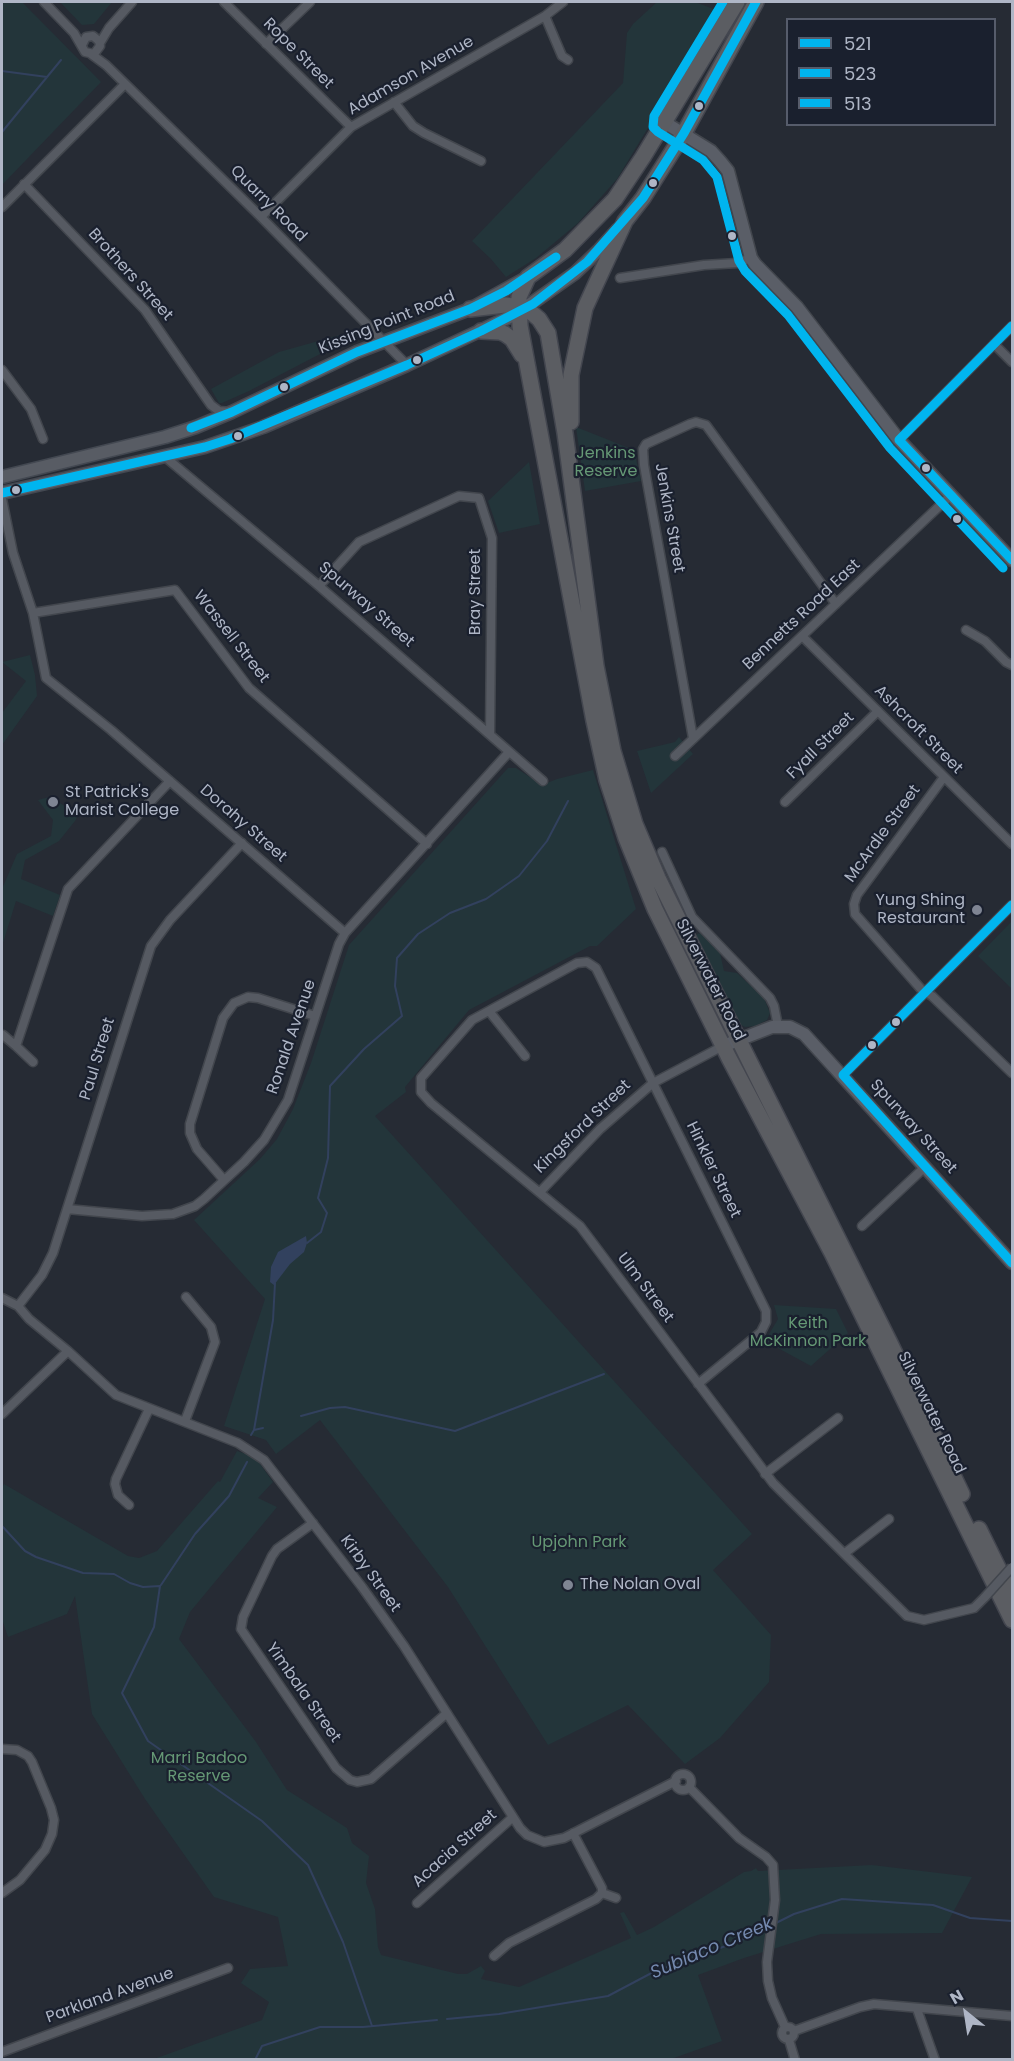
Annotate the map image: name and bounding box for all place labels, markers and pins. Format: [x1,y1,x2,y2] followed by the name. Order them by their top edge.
[693,100,705,112] unlabelled marker
[647,177,659,189] unlabelled marker
[726,230,738,242] unlabelled marker
[411,354,423,366] unlabelled marker
[278,381,290,393] unlabelled marker
[232,430,244,442] unlabelled marker
[920,462,932,474] unlabelled marker
[10,484,22,496] unlabelled marker
[951,513,963,525] unlabelled marker
[65,783,179,821] place label: St Patrick's Marist College
[46,795,60,809] marker: St Patrick's Marist College
[875,891,965,929] place label: Yung Shing Restaurant
[970,903,984,917] marker: Yung Shing Restaurant
[890,1016,902,1028] unlabelled marker
[866,1039,878,1051] unlabelled marker
[580,1575,700,1595] place label: The Nolan Oval
[561,1578,575,1592] marker: The Nolan Oval

